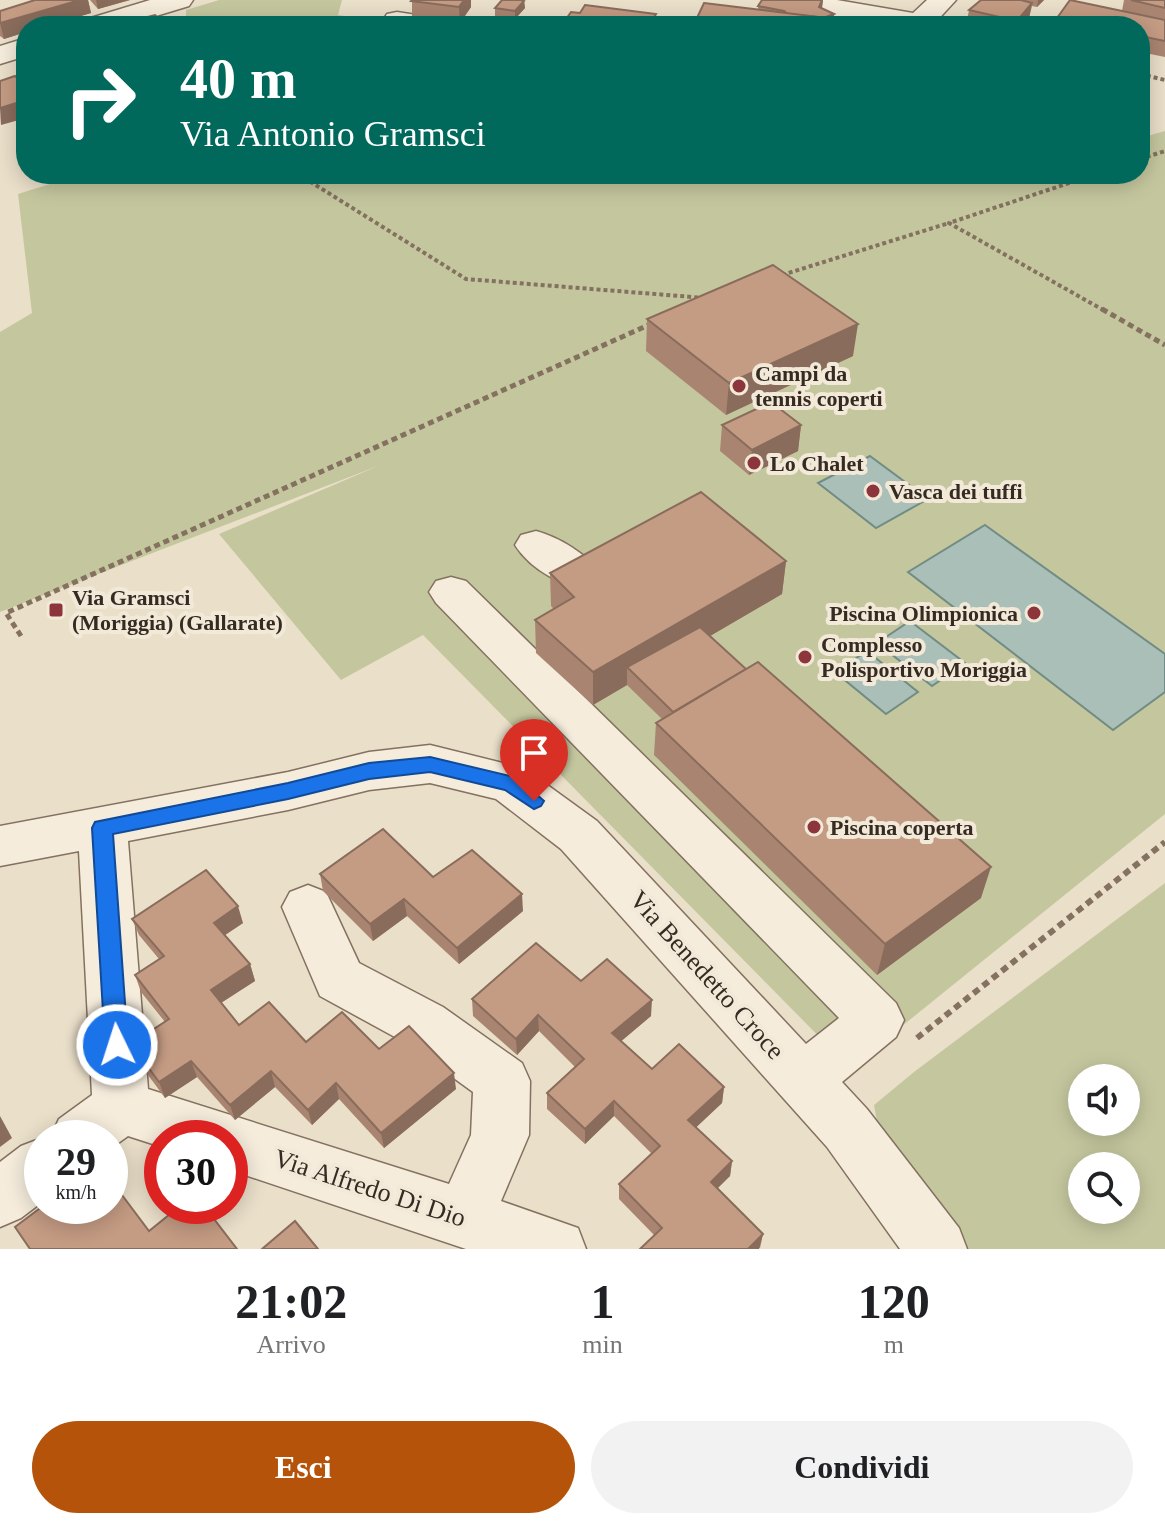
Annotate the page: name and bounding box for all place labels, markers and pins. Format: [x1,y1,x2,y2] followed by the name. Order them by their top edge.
[755,361,883,411] place label: Campi da tennis coperti
[730,377,748,395] marker: Campi da tennis coperti
[770,451,864,476] place label: Lo Chalet
[745,454,763,472] marker: Lo Chalet
[889,479,1023,504] place label: Vasca dei tuffi
[864,482,882,500] marker: Vasca dei tuffi
[72,585,283,635] place label: Via Gramsci (Moriggia) (Gallarate)
[47,601,65,619] marker: Via Gramsci (Moriggia) (Gallarate)
[829,601,1018,626] place label: Piscina Olimpionica
[1025,604,1043,622] marker: Piscina Olimpionica
[821,632,1027,682] place label: Complesso Polisportivo Moriggia
[796,648,814,666] marker: Complesso Polisportivo Moriggia
[500,719,568,801] pin
[830,815,974,840] place label: Piscina coperta
[805,818,823,836] marker: Piscina coperta

